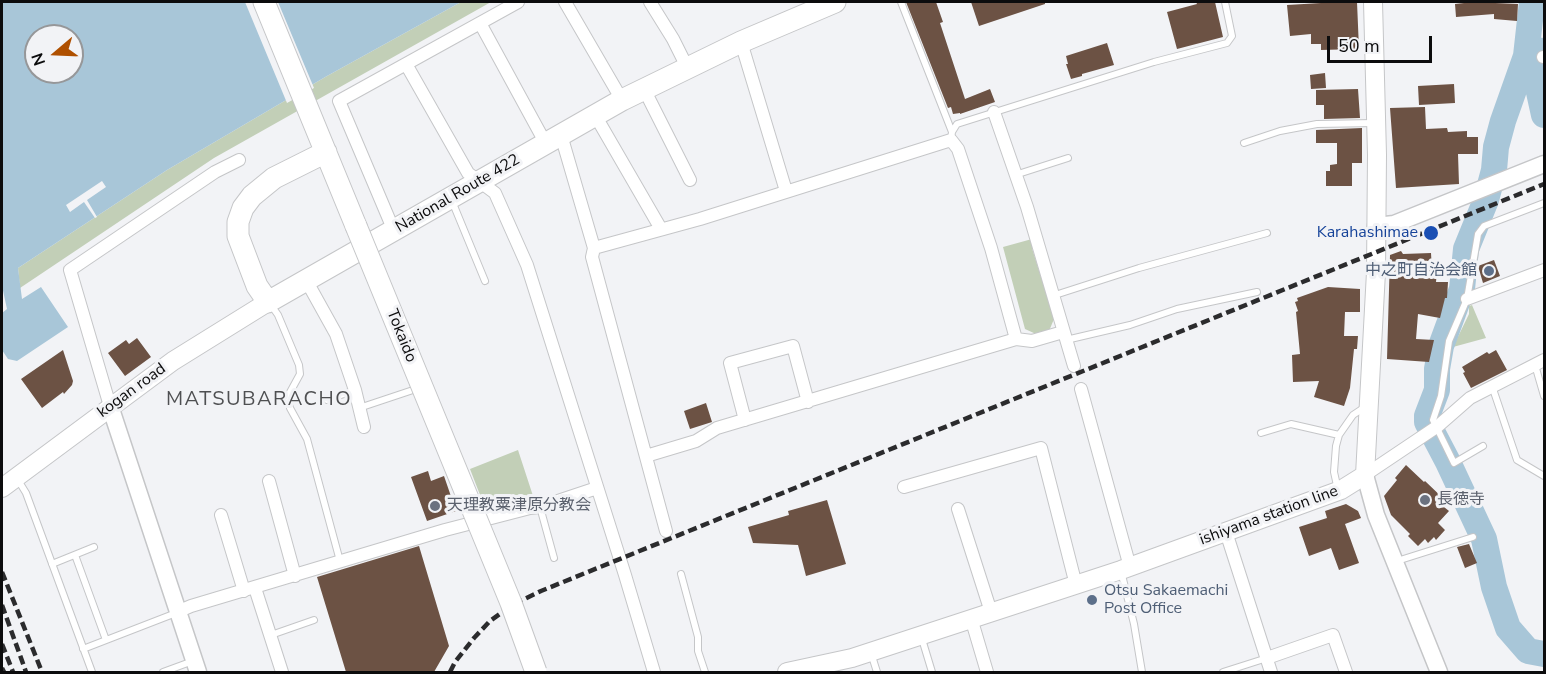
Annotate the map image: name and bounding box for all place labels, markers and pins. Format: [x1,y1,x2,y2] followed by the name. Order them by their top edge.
[1317,223,1418,243] place label: Karahashimae
[1422,224,1440,242] marker: Karahashimae
[1365,261,1477,281] place label: 中之町自治会館
[1482,264,1496,278] marker: 中之町自治会館
[1437,490,1485,510] place label: 長徳寺
[1418,493,1432,507] marker: 長徳寺
[447,496,591,516] place label: 天理教粟津原分教会
[428,499,442,513] marker: 天理教粟津原分教会
[1104,581,1228,619] place label: Otsu Sakaemachi Post Office
[1085,593,1099,607] marker: Otsu Sakaemachi Post Office

